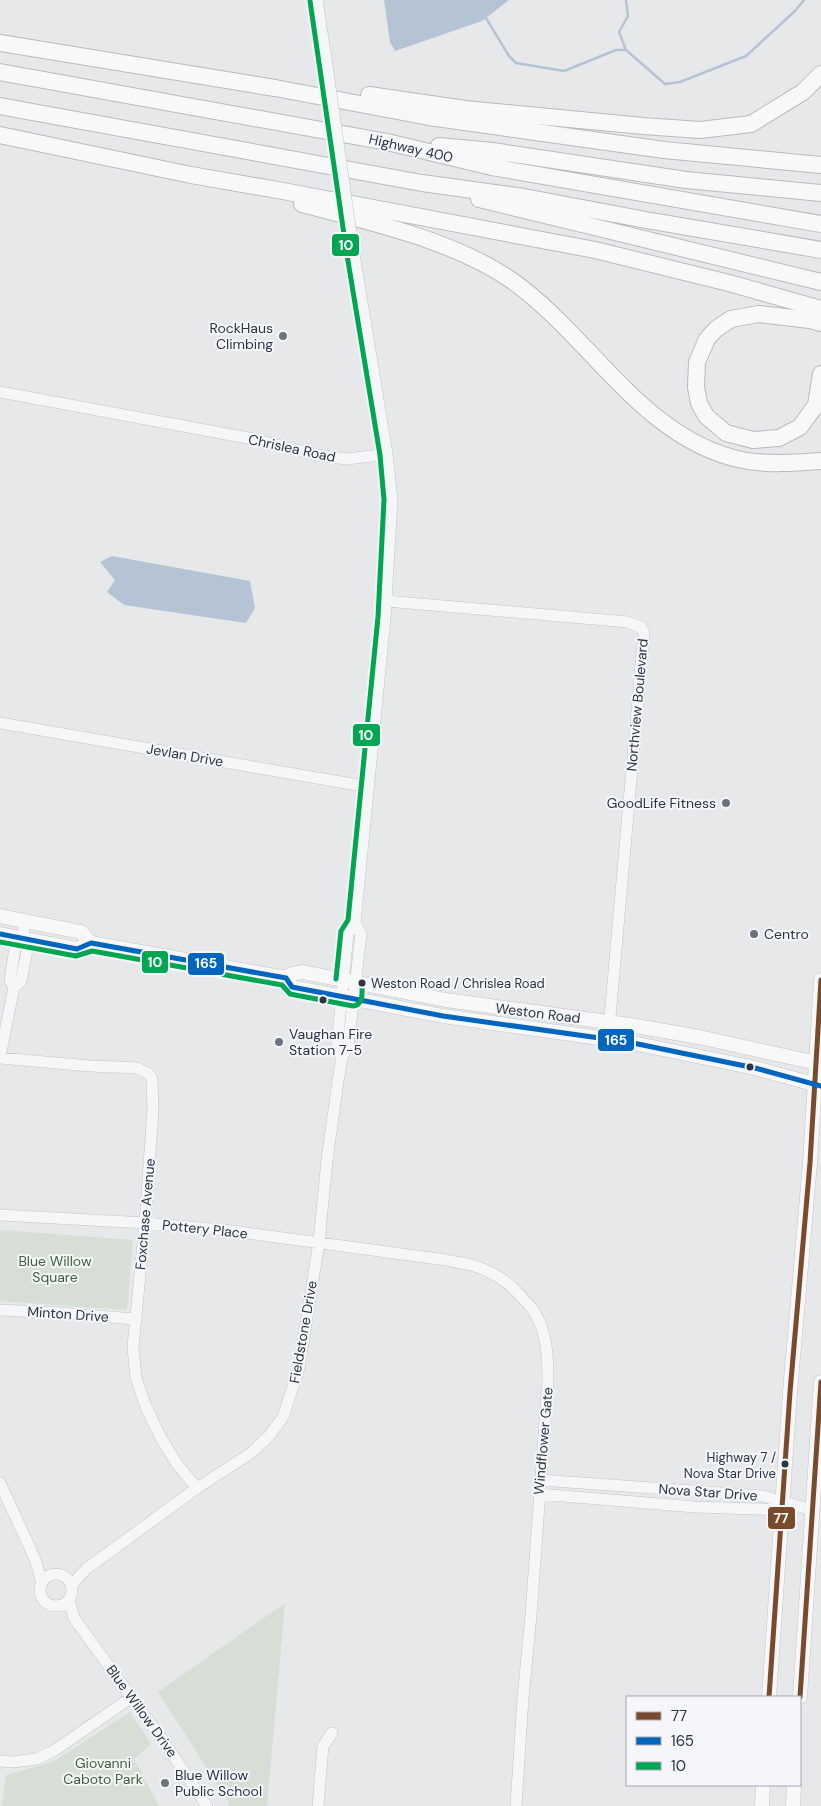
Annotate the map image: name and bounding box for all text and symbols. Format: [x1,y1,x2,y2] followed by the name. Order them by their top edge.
[367,130,455,166] street label: Highway 400
[331,233,360,257] line badge: 10
[339,236,354,254] text: 10
[210,319,273,353] place label: RockHaus Climbing
[277,330,289,342] marker: RockHaus Climbing
[247,430,337,466] street label: Chrislea Road
[622,638,652,772] street label: Northview Boulevard
[352,723,381,747] line badge: 10
[359,726,374,744] text: 10
[145,739,225,771] street label: Jevlan Drive
[607,794,716,812] place label: GoodLife Fitness
[720,797,732,809] marker: GoodLife Fitness
[764,925,809,943] place label: Centro
[748,928,760,940] marker: Centro
[141,950,169,974] line badge: 10
[187,952,225,976] line badge: 165
[148,953,163,971] text: 10
[195,954,217,972] text: 165
[371,975,545,992] place label: Weston Road / Chrislea Road
[357,978,367,988] marker: Weston Road / Chrislea Road
[318,995,328,1005] unlabelled marker
[494,999,582,1027] street label: Weston Road
[289,1025,372,1059] place label: Vaughan Fire Station 7-5
[597,1028,635,1052] line badge: 165
[605,1031,627,1049] text: 165
[273,1036,285,1048] marker: Vaughan Fire Station 7-5
[745,1062,755,1072] unlabelled marker
[131,1157,159,1270] street label: Foxchase Avenue
[161,1216,249,1242] street label: Pottery Place
[18,1252,92,1286] park label: Blue Willow Square
[285,1279,321,1385] street label: Fieldstone Drive
[27,1302,109,1326] street label: Minton Drive
[529,1386,557,1496] street label: Windflower Gate
[684,1449,776,1482] place label: Highway 7 / Nova Star Drive
[780,1459,790,1469] marker: Highway 7 / Nova Star Drive
[658,1480,758,1504] street label: Nova Star Drive
[767,1506,796,1530] line badge: 77
[773,1509,789,1527] text: 77
[102,1661,182,1761] street label: Blue Willow Drive
[626,1696,801,1786] legend
[671,1706,687,1726] text: 77
[671,1731,694,1751] text: 165
[63,1754,143,1788] park label: Giovanni Caboto Park
[671,1756,686,1776] text: 10
[175,1766,262,1800] place label: Blue Willow Public School
[159,1777,171,1789] marker: Blue Willow Public School

